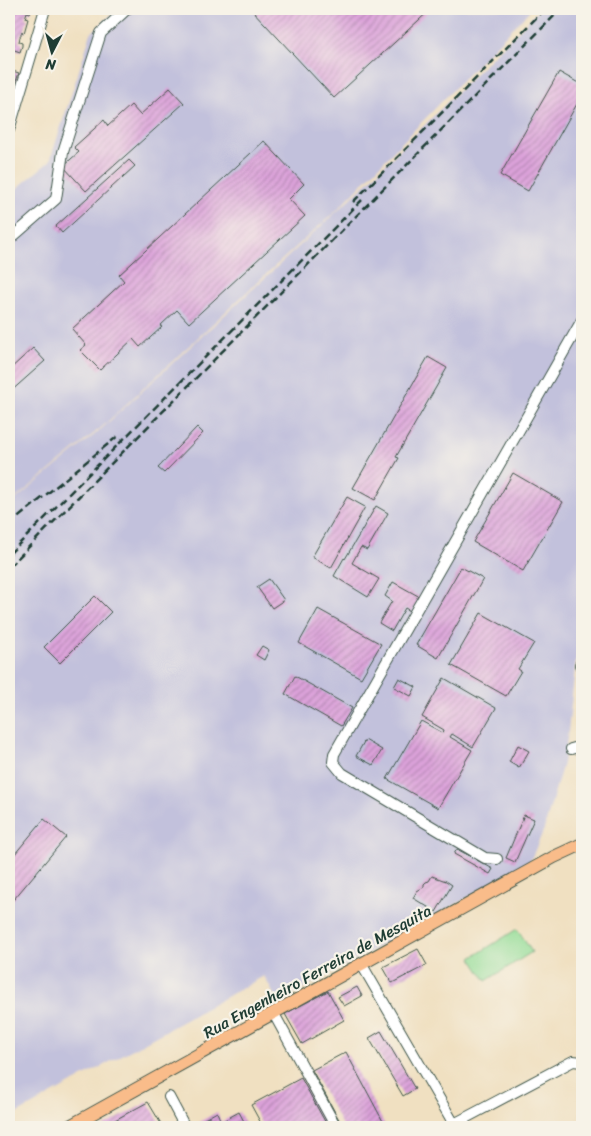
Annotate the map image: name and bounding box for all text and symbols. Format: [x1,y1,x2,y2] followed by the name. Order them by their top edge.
[28,28,78,78] north arrow
[44,51,58,77] text: N
[197,896,437,1047] street label: Rua Engenheiro Ferreira de Mesquita

